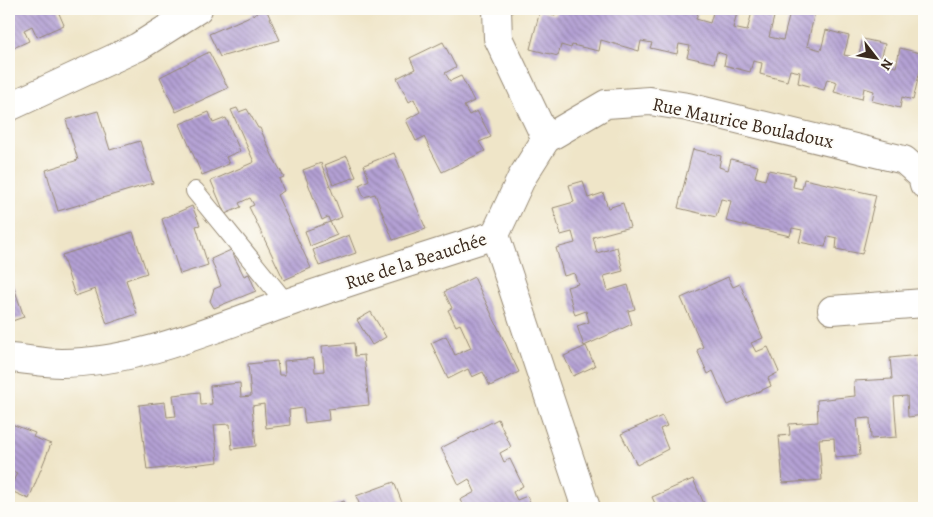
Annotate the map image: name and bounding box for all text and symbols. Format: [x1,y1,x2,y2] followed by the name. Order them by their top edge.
[850,32,900,82] north arrow
[876,55,897,74] text: N
[650,91,836,155] street label: Rue Maurice Bouladoux
[342,226,490,296] street label: Rue de la Beauchée

